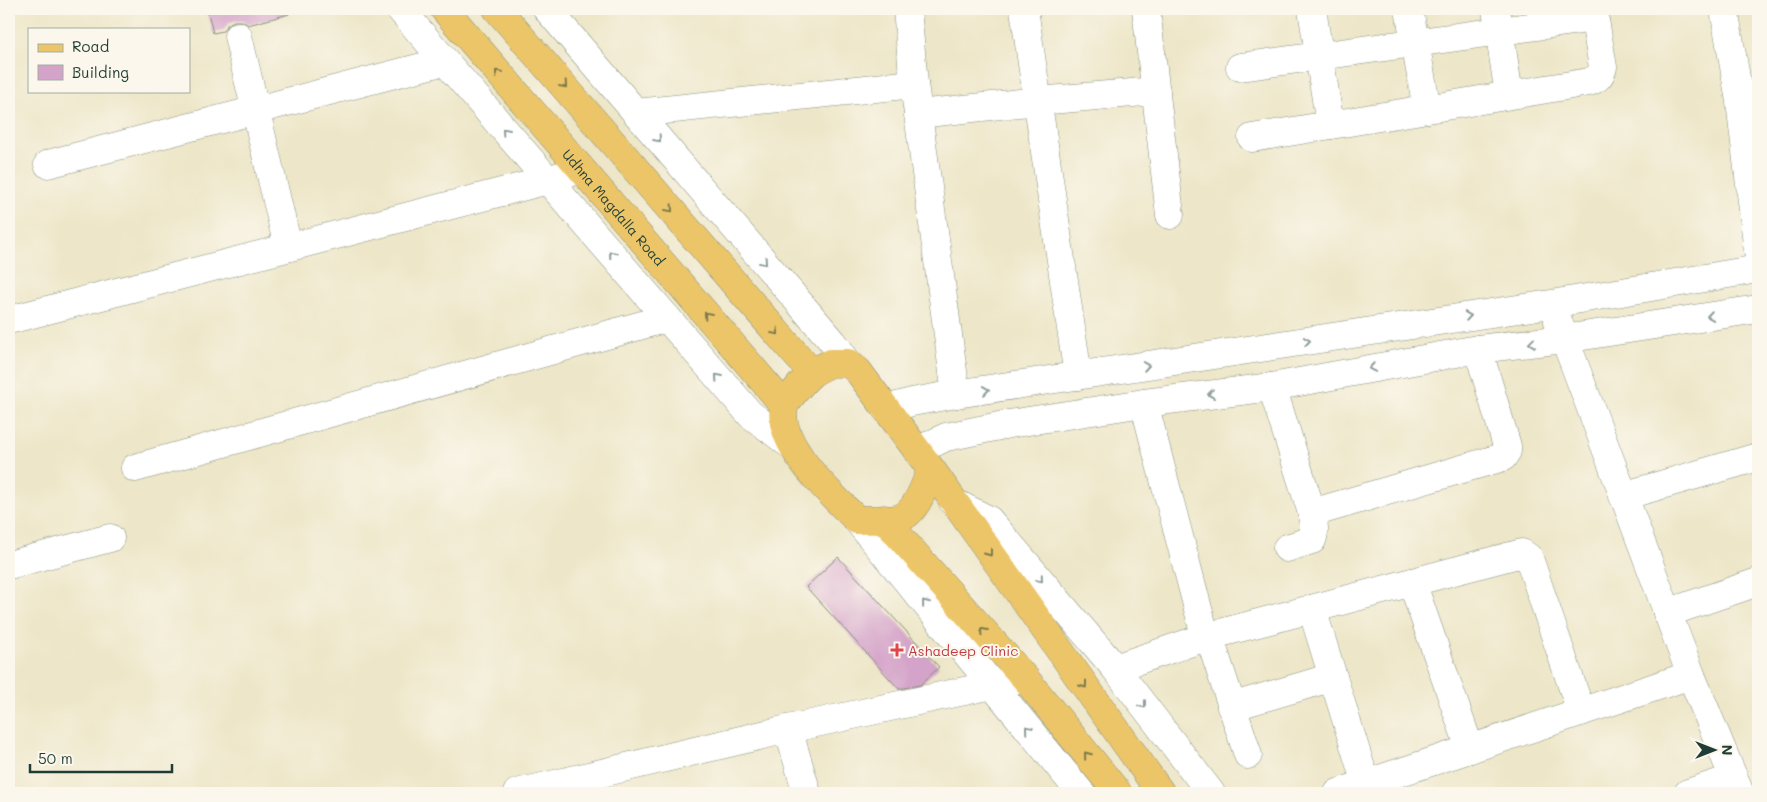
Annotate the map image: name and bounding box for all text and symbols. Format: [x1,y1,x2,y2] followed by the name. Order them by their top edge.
[28,28,190,92] legend
[72,36,109,56] text: Road
[72,62,129,82] text: Building
[495,69,504,78] one-way arrow
[558,80,567,89] one-way arrow
[502,127,511,136] one-way arrow
[653,133,662,142] one-way arrow
[559,145,669,269] street label: Udhna Magdalla Road
[664,203,673,212] one-way arrow
[608,250,617,259] one-way arrow
[759,256,768,265] one-way arrow
[1706,311,1714,321] one-way arrow
[704,312,713,321] one-way arrow
[1463,312,1472,322] one-way arrow
[770,326,779,335] one-way arrow
[1303,336,1311,347] one-way arrow
[1528,337,1536,348] one-way arrow
[1142,361,1151,371] one-way arrow
[1367,363,1376,373] one-way arrow
[714,373,723,382] one-way arrow
[981,386,990,396] one-way arrow
[1207,389,1216,399] one-way arrow
[983,547,992,556] one-way arrow
[1034,574,1043,583] one-way arrow
[922,600,930,609] one-way arrow
[980,628,989,637] one-way arrow
[908,641,1019,660] place label: Ashadeep Clinic
[890,643,904,657] marker: Ashadeep Clinic
[1078,679,1086,688] one-way arrow
[1137,699,1146,709] one-way arrow
[1690,724,1740,774] north arrow
[1025,726,1033,735] one-way arrow
[30,742,172,774] scale bar
[1718,745,1737,755] text: N
[38,748,73,768] text: 50 m
[1084,752,1093,761] one-way arrow

